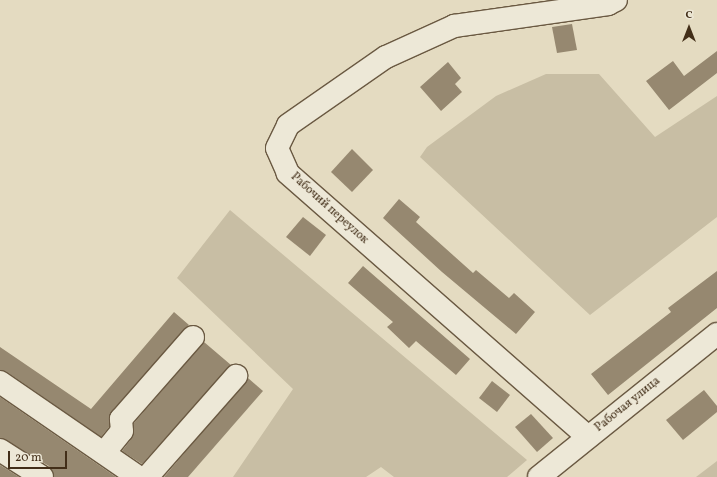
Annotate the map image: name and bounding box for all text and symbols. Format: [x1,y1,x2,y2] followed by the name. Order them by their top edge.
[669,8,709,48] north arrow
[685,8,693,23] text: С
[287,170,371,248] street label: Рабочий переулок
[592,374,664,436] street label: Рабочая улица
[10,443,69,469] scale bar
[15,450,42,466] text: 20 m

